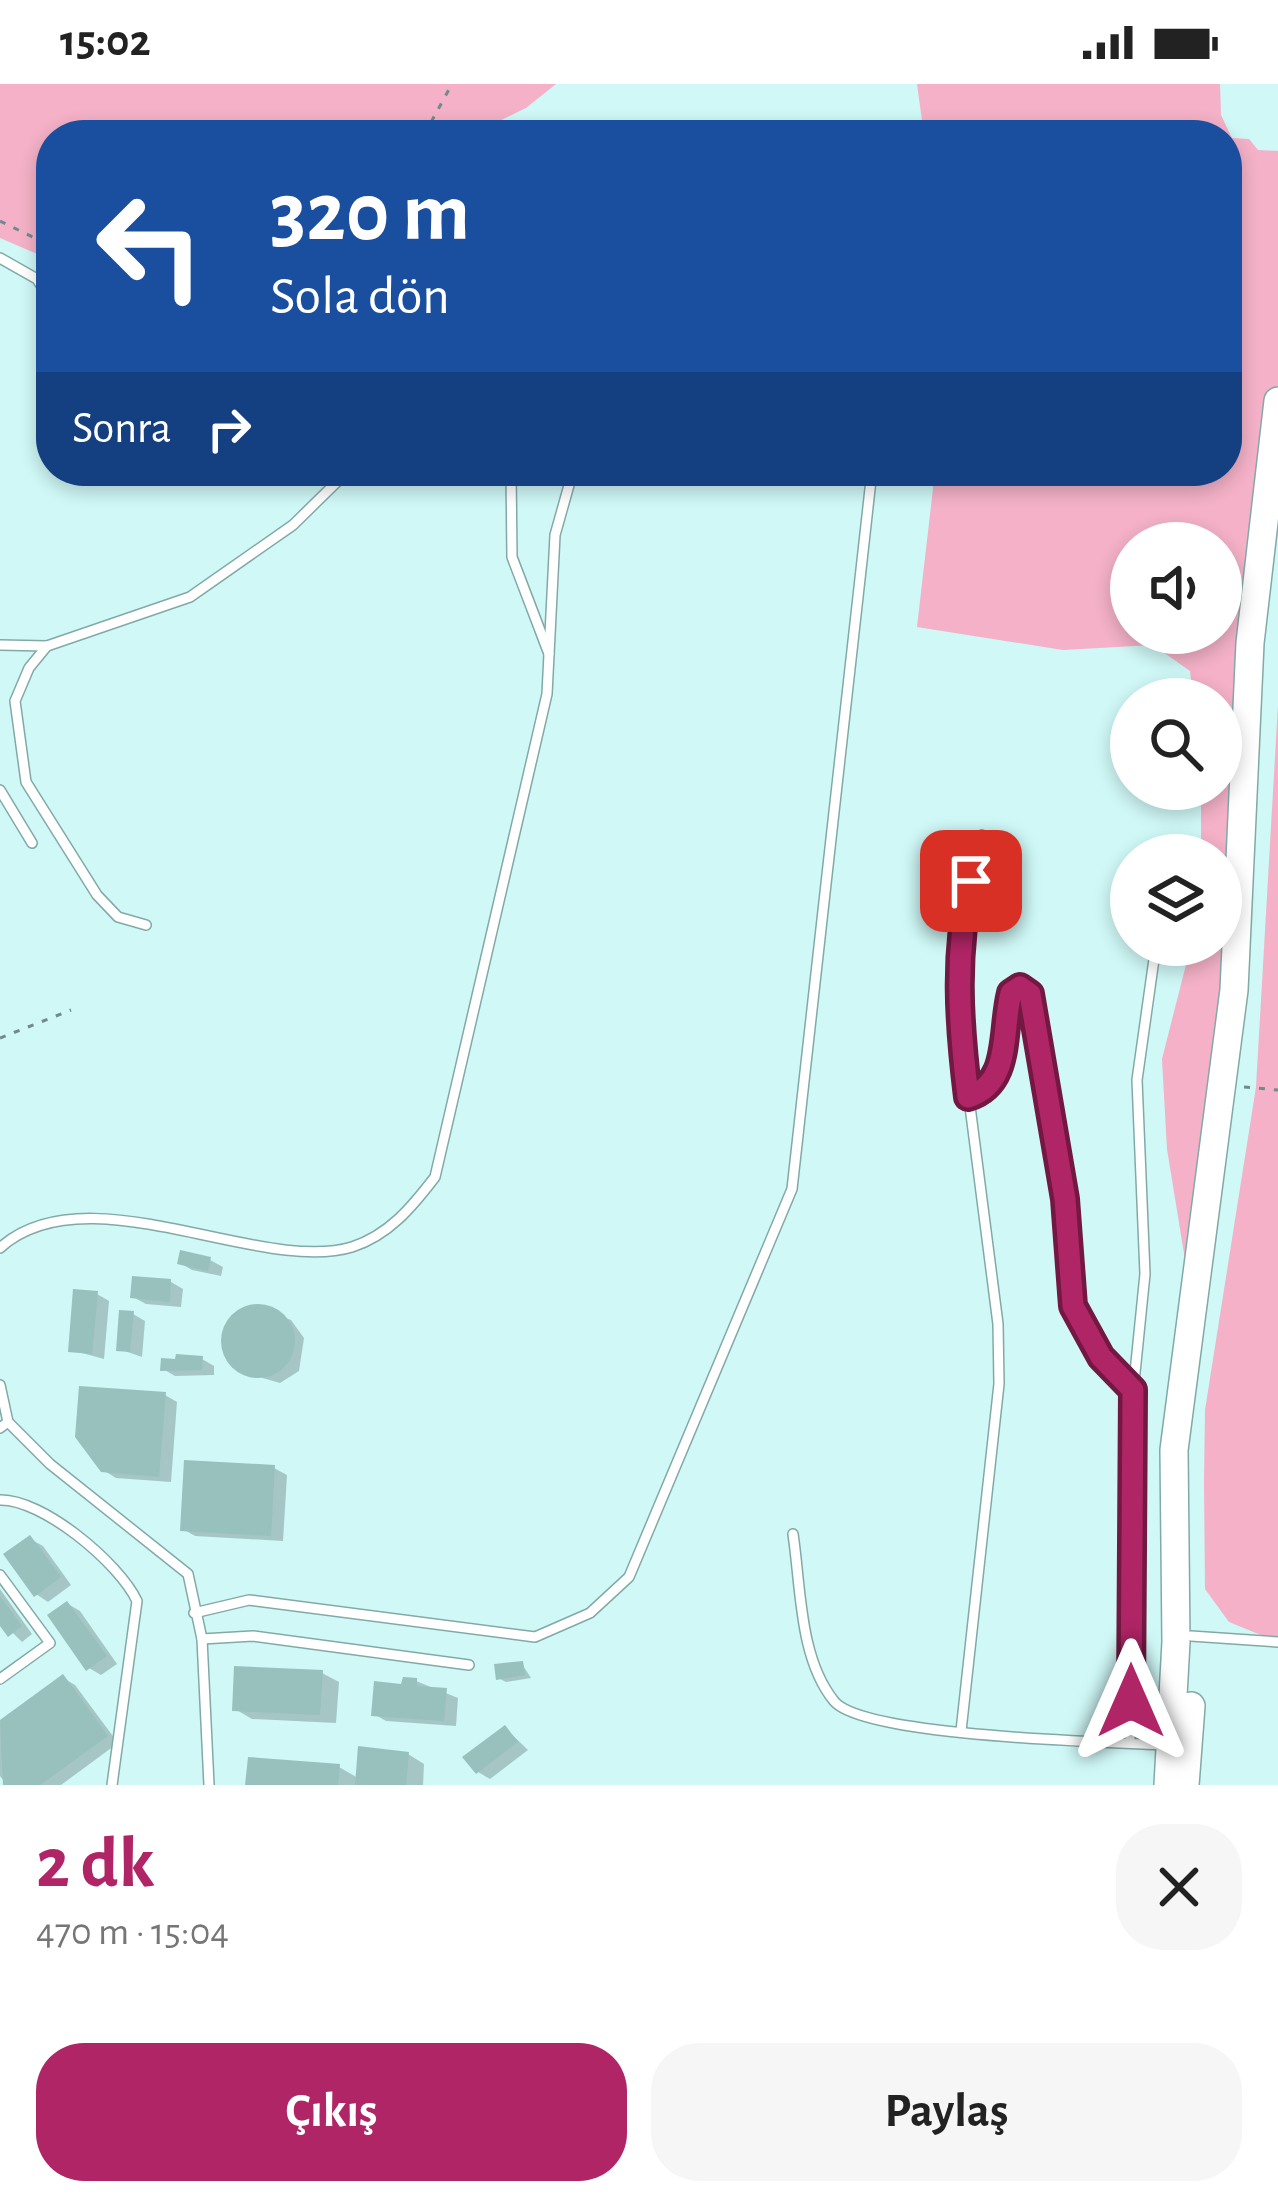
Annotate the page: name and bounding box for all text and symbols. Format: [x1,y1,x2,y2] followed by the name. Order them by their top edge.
[60,19,151,64] text: 15:02
[72,168,228,324] icon: left
[270,172,470,256] text: 320 m
[270,270,450,324] text: Sola dön
[196,396,262,462] icon: right
[72,406,172,451] text: Sonra
[1110,522,1242,966] map controls
[1110,522,1242,654] button: sound
[1110,678,1242,810] button: search
[920,830,1022,932] pin
[1110,834,1242,966] button: layers
[938,848,1004,914] icon: arrive
[1068,1638,1194,1764] position arrow
[1116,1824,1242,1950] button: close
[36,1828,154,1900] text: 2 dk
[36,1913,229,1952] text: 470 m · 15:04
[36,2043,627,2181] button: Çıkış
[651,2043,1242,2181] button: Paylaş

